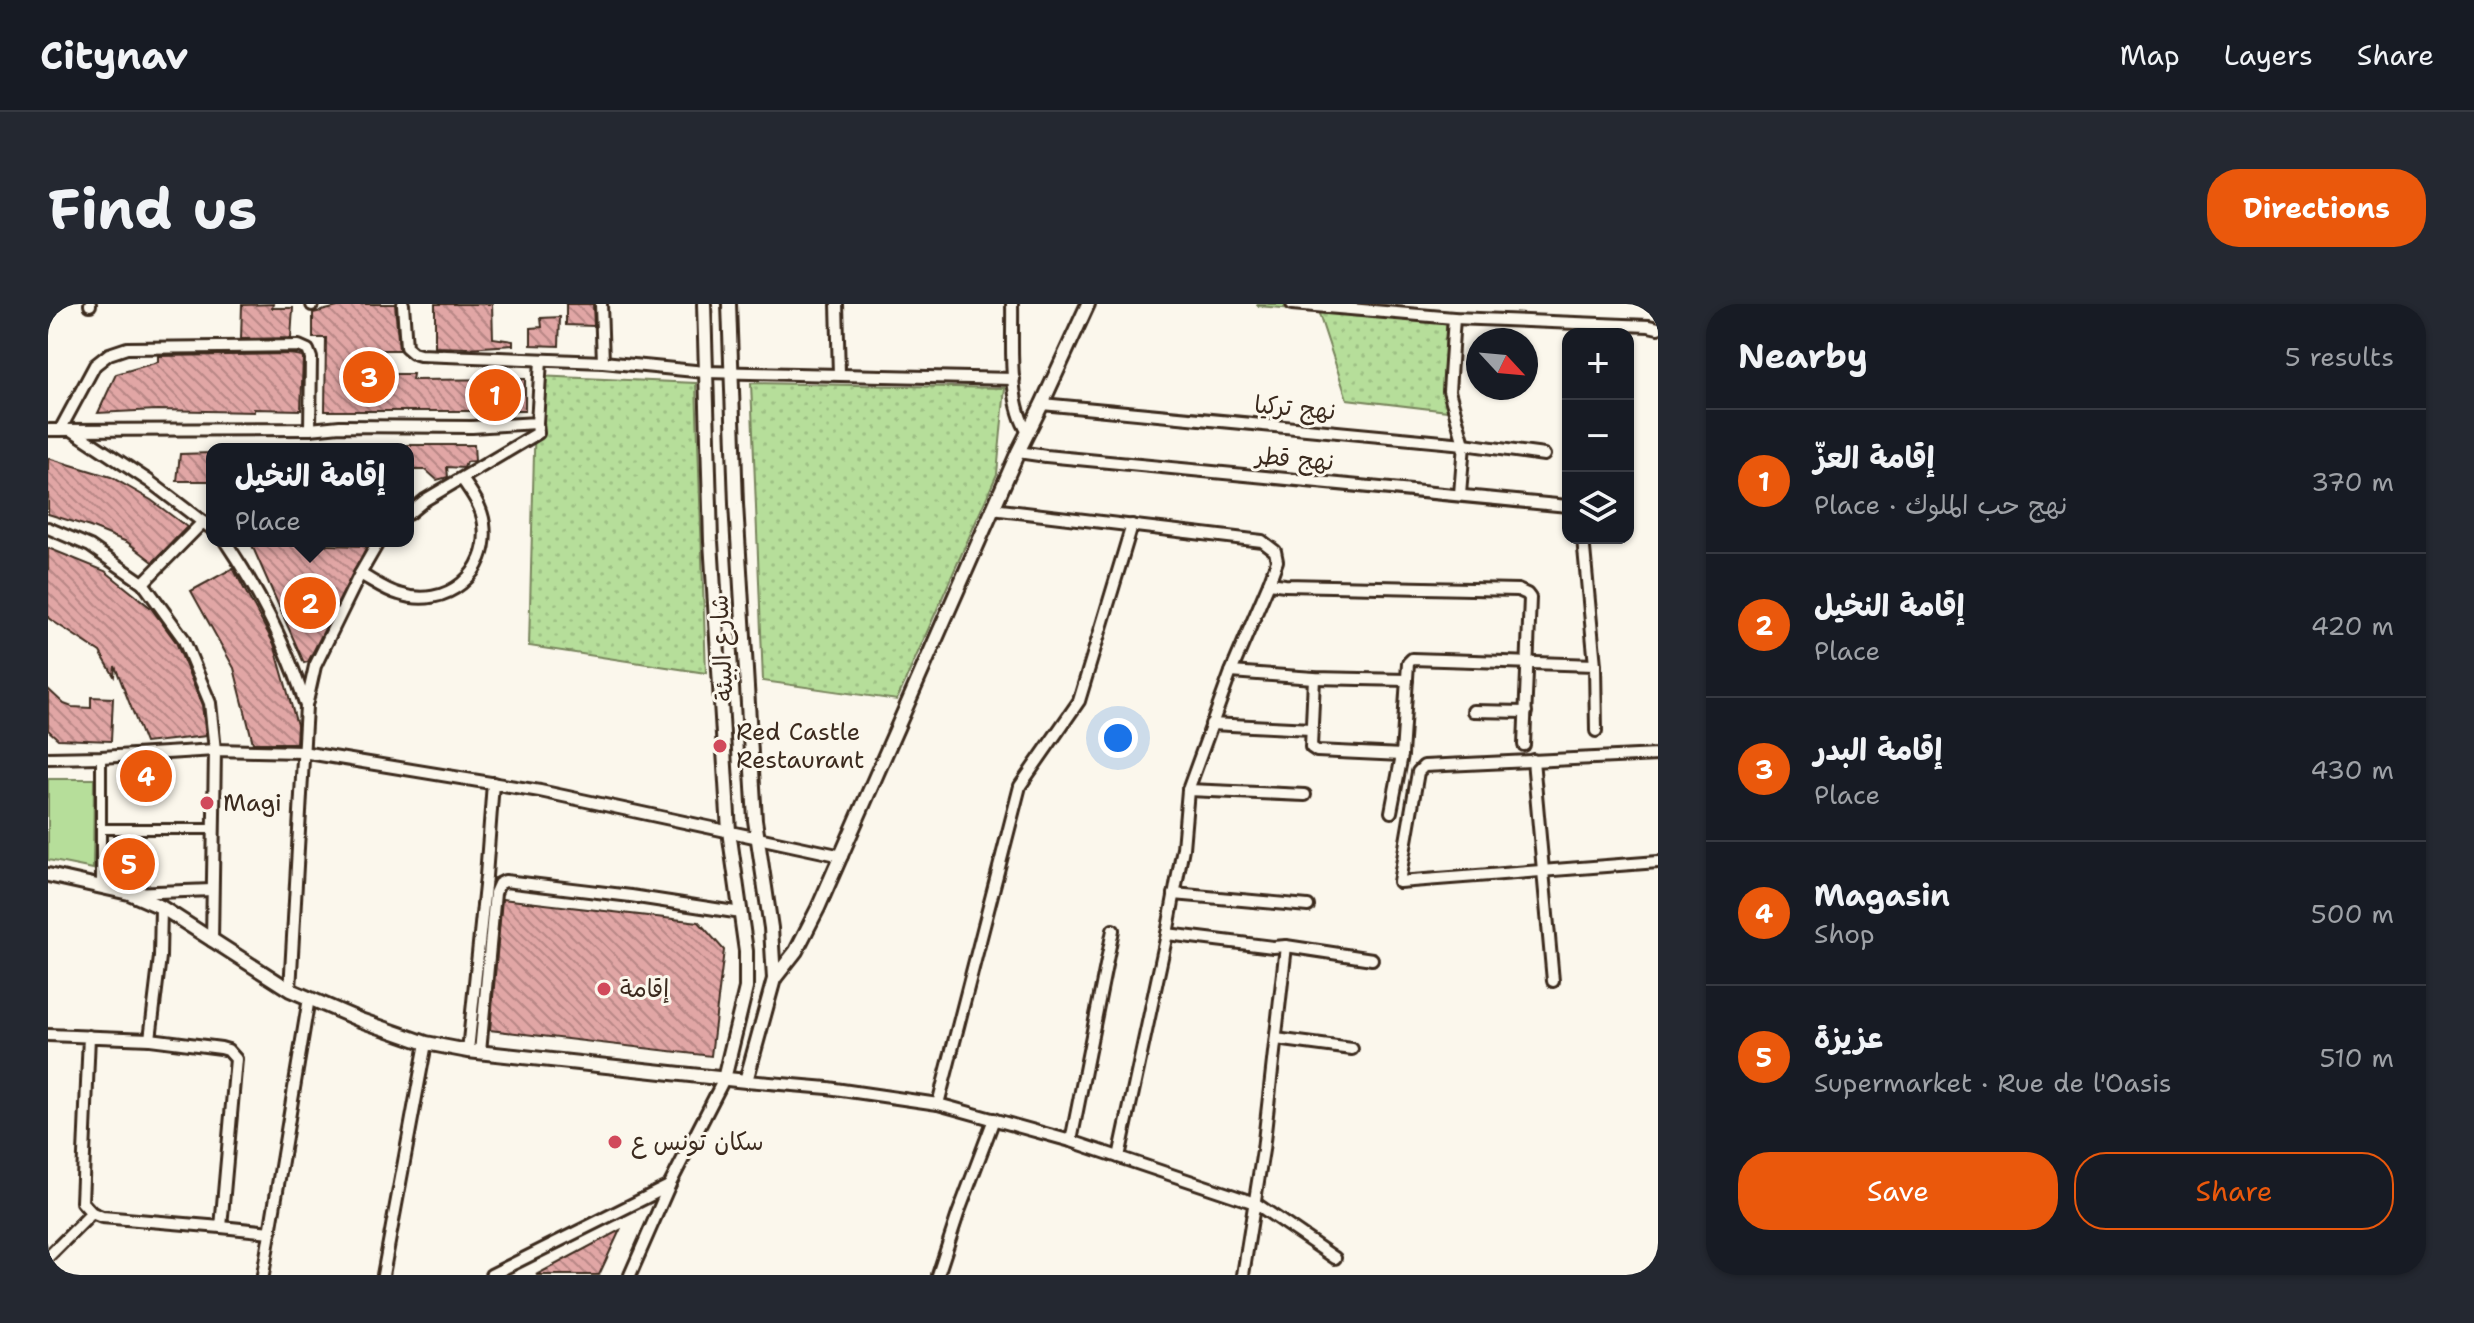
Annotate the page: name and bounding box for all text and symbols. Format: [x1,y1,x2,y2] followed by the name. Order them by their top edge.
[40,30,188,81] text: Citynav
[2120,36,2180,74] text: Map
[2224,36,2313,74] text: Layers
[2357,36,2434,74] text: Share
[2207,169,2426,247] button: Directions
[48,171,257,246] text: Find us
[1466,328,1538,400] north arrow
[1562,328,1634,544] map controls
[1562,328,1634,400] button: +
[1738,333,1868,379] text: Nearby
[2285,339,2394,374] text: 5 results
[343,347,395,407] pin: 3
[469,365,521,425] pin: 1
[1253,389,1337,427] street label: نهج تركيا
[1562,400,1634,472] button: −
[1814,437,1934,478] text: إقامة العزّ
[1253,439,1335,478] street label: نهج قطر
[206,443,414,547] popup
[235,455,385,496] text: إقامة النخيل
[1758,464,1770,499] text: 1
[2311,464,2394,499] text: 370 m
[1562,472,1634,544] button: layers
[1814,487,2067,522] text: Place · نهج حب الملوك
[235,503,301,538] text: Place
[284,573,336,633] pin: 2
[1814,585,1964,626] text: إقامة النخيل
[703,594,742,702] street label: شارع البيئة
[1755,608,1773,643] text: 2
[2311,608,2394,643] text: 420 m
[1814,633,1880,668] text: Place
[736,716,864,776] place label: Red Castle Restaurant
[1098,718,1138,758] your location
[1814,729,1942,770] text: إقامة البدر
[711,737,729,755] marker: Red Castle Restaurant
[120,746,172,806] pin: 4
[1755,752,1773,787] text: 3
[2310,752,2394,787] text: 430 m
[1814,777,1880,812] text: Place
[223,787,282,819] place label: Magi
[198,794,216,812] marker: Magi
[103,834,155,894] pin: 5
[1814,875,1950,916] text: Magasin
[1755,896,1773,931] text: 4
[2311,896,2394,931] text: 500 m
[1814,916,1875,951] text: Shop
[620,973,669,1005] place label: إقامة
[595,980,613,998] marker: إقامة
[1814,1017,1883,1058] text: عزيزة
[1756,1040,1772,1075] text: 5
[2320,1040,2394,1075] text: 510 m
[1814,1065,2172,1100] text: Supermarket · Rue de l'Oasis
[631,1126,764,1159] place label: سكان تونس ع
[606,1133,624,1151] marker: سكان تونس ع
[1738,1152,2058,1230] button: Save
[2074,1152,2394,1230] button: Share

